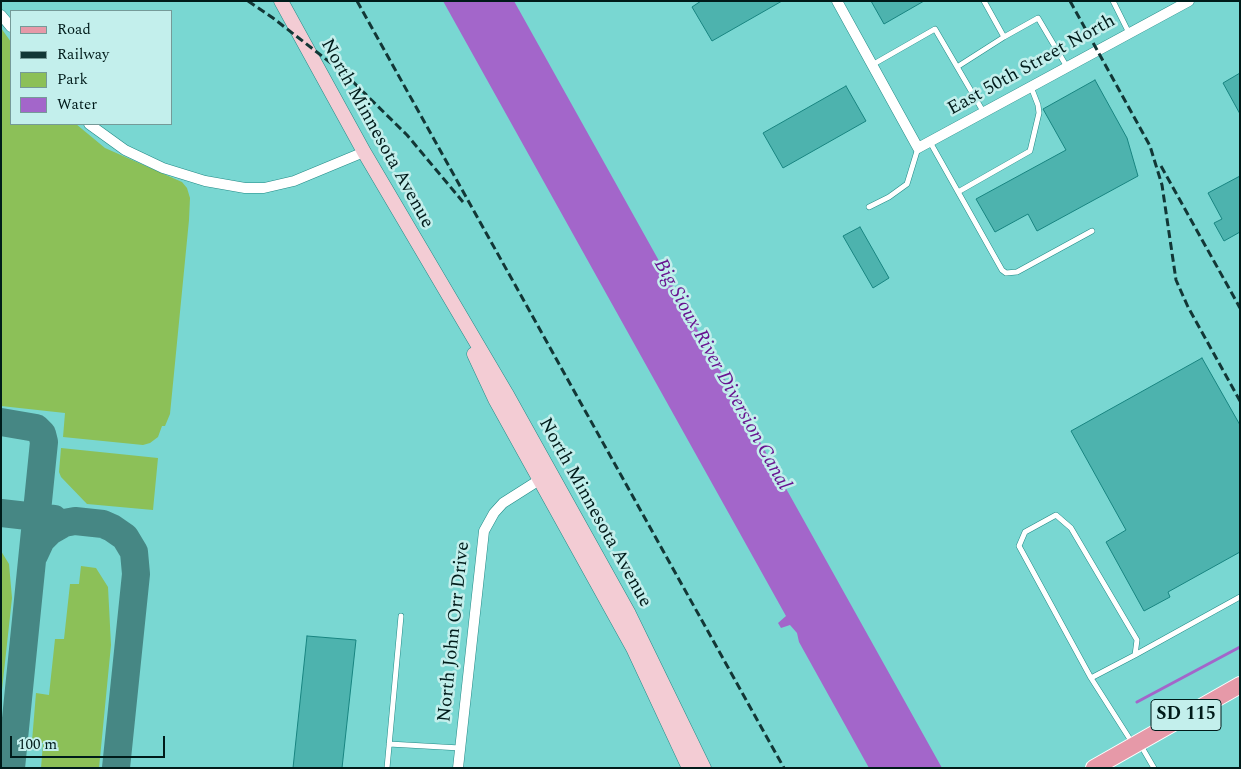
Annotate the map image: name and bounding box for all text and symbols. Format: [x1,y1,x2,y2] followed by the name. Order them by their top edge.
[10,10,172,125] legend
[944,10,1120,122] street label: East 50th Street North
[57,18,91,41] text: Road
[314,35,438,233] street label: North Minnesota Avenue
[57,43,109,66] text: Railway
[57,68,88,91] text: Park
[57,93,97,116] text: Water
[647,255,795,495] water label: Big Sioux River Diversion Canal
[532,414,656,612] street label: North Minnesota Avenue
[434,541,476,723] street label: North John Orr Drive
[1151,700,1221,730] road number: SD 115
[12,726,168,758] scale bar
[18,733,57,756] text: 100 m

